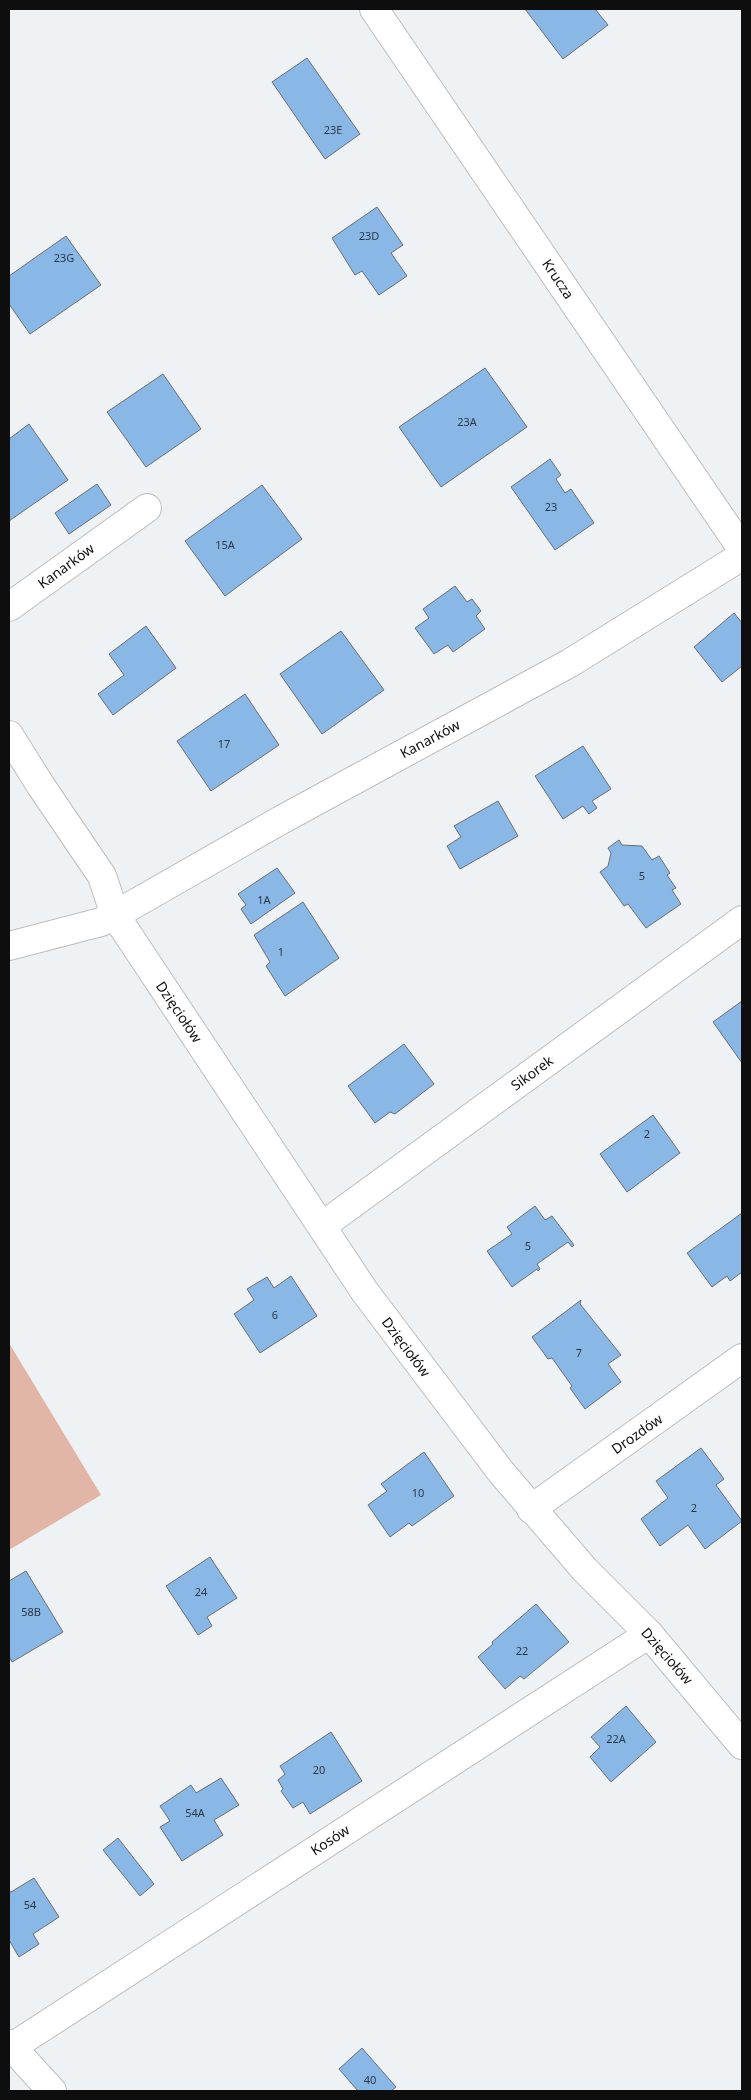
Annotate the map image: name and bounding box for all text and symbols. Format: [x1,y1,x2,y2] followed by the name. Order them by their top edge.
[324,122,342,137] house number: 23E
[359,228,379,243] house number: 23D
[54,250,74,265] house number: 23G
[538,255,579,302] street label: Krucza
[457,414,478,429] house number: 23A
[545,499,557,514] house number: 23
[215,537,236,552] house number: 15A
[34,539,98,593] street label: Kanarków
[396,715,463,762] street label: Kanarków
[218,736,230,751] house number: 17
[639,868,645,883] house number: 5
[257,892,272,907] house number: 1A
[278,944,284,959] house number: 1
[152,977,207,1046] street label: Dzięciołów
[507,1050,557,1094] street label: Sikorek
[644,1126,650,1141] house number: 2
[525,1238,531,1253] house number: 5
[272,1307,278,1322] house number: 6
[378,1313,435,1380] street label: Dzięciołów
[576,1345,582,1360] house number: 7
[607,1409,666,1458] street label: Drozdów
[412,1485,424,1500] house number: 10
[691,1500,697,1515] house number: 2
[195,1584,208,1599] house number: 24
[21,1604,41,1619] house number: 58B
[637,1623,697,1688] street label: Dzięciołów
[516,1643,528,1658] house number: 22
[606,1731,627,1746] house number: 22A
[313,1762,325,1777] house number: 20
[185,1805,206,1820] house number: 54A
[307,1820,353,1859] street label: Kosów
[24,1897,37,1912] house number: 54
[364,2072,376,2087] house number: 40

